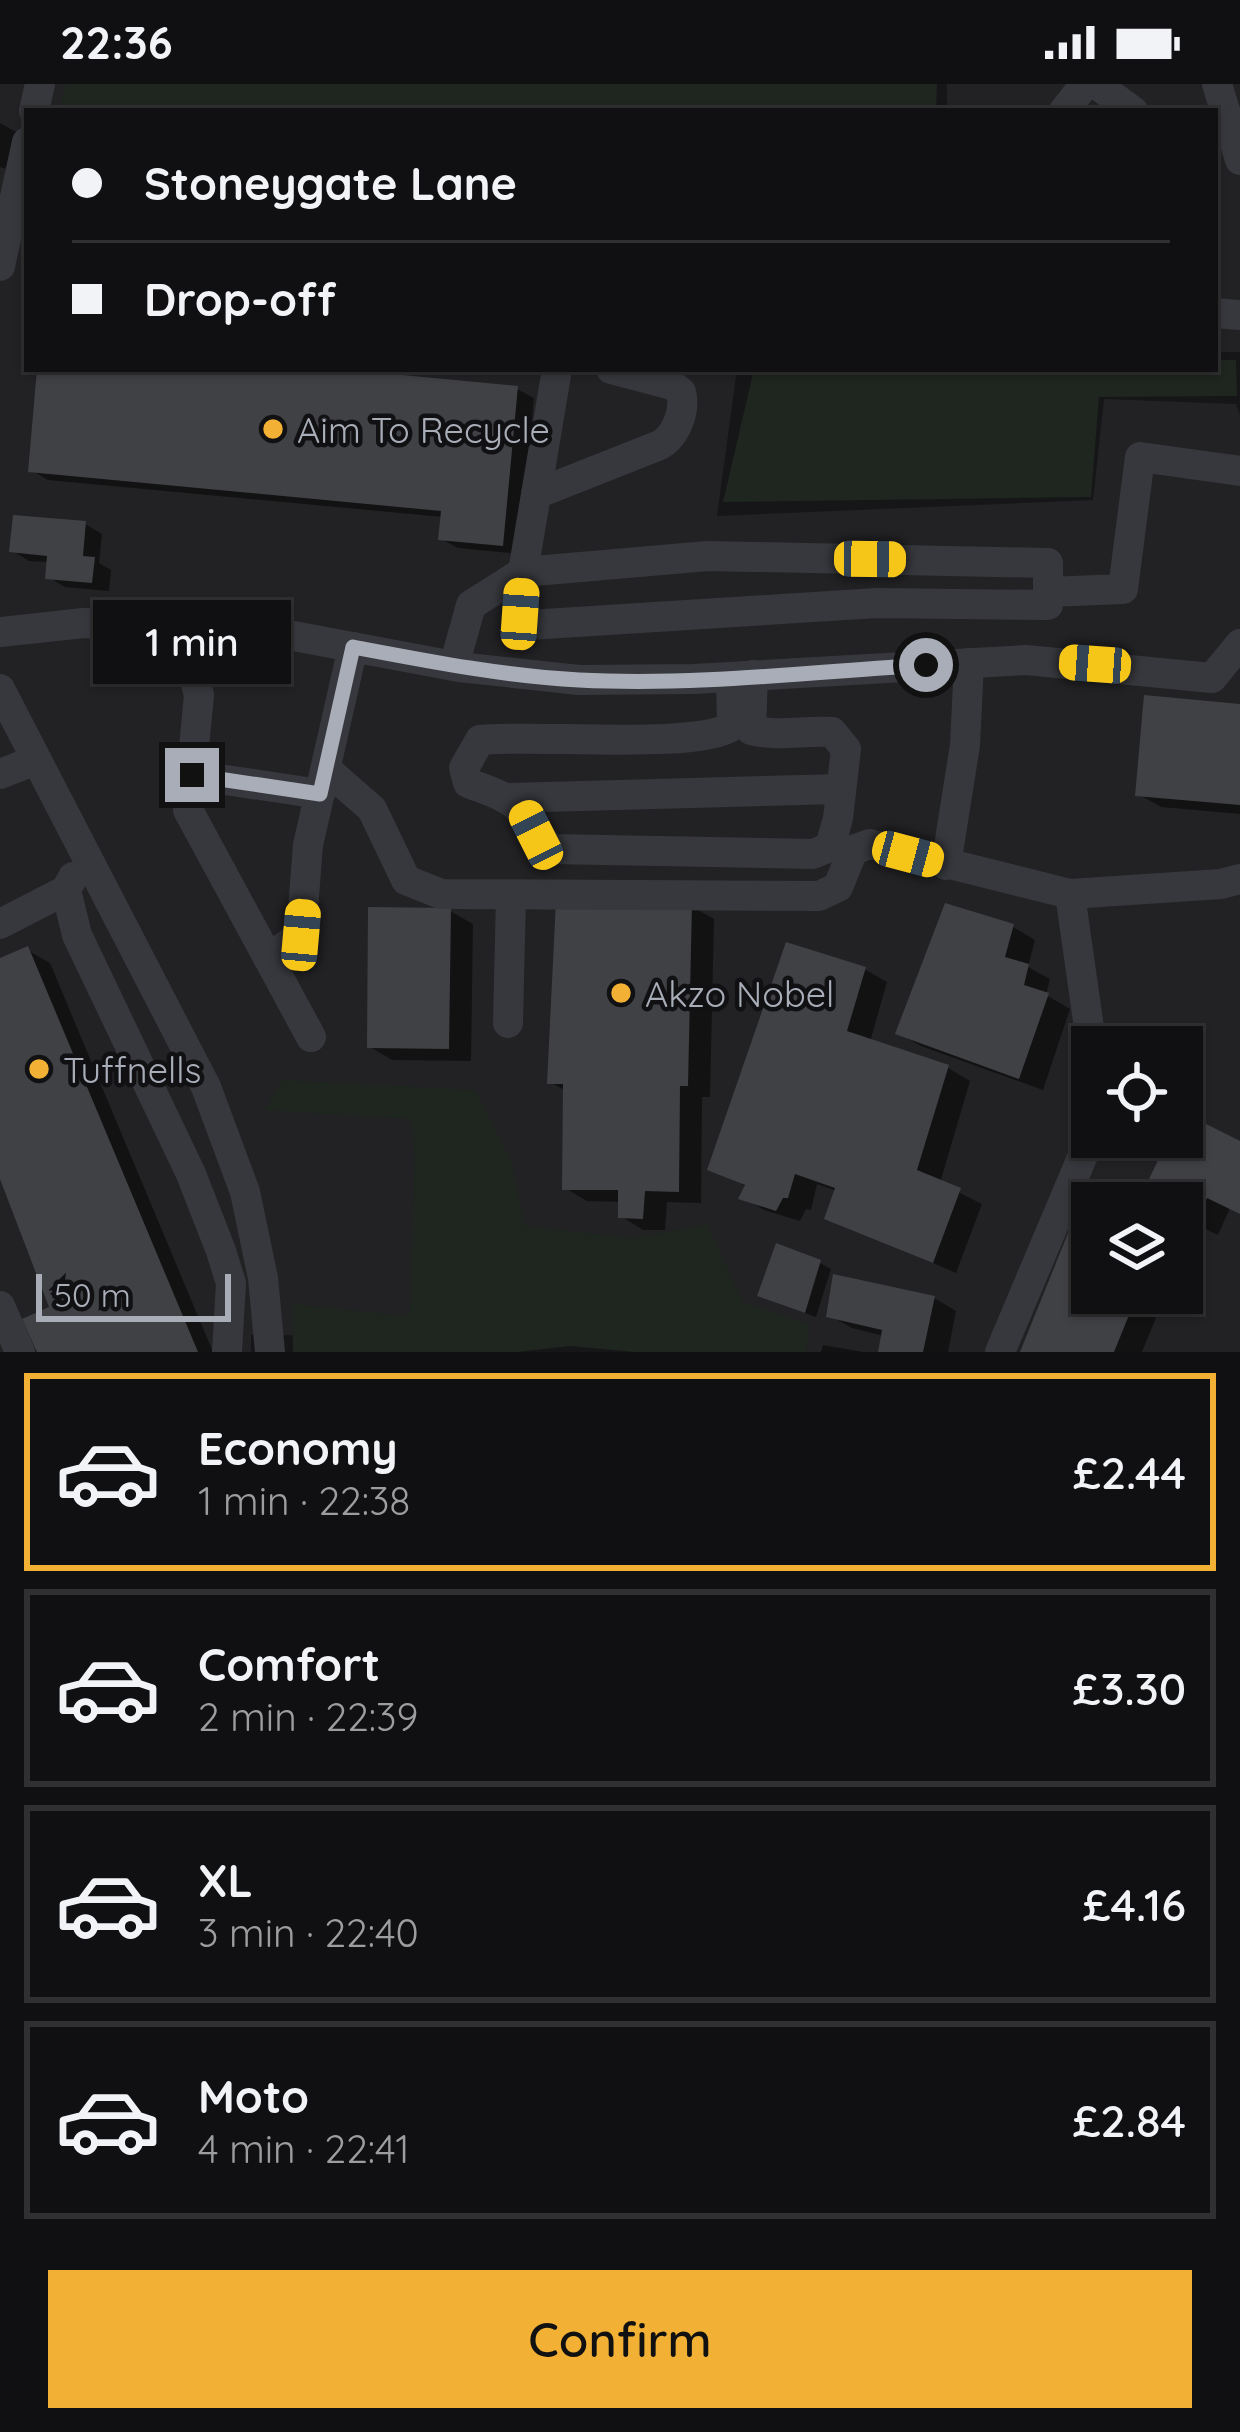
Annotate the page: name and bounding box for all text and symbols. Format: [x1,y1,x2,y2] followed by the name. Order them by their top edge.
[60,14,173,70] text: 22:36
[144,155,517,211] text: Stoneygate Lane
[144,271,336,327] text: Drop-off
[297,407,550,452] place label: Aim To Recycle
[260,416,286,442] marker: Aim To Recycle
[834,540,906,578] car
[500,577,540,651] car
[93,601,291,685] callout: 1 min
[145,617,239,666] text: 1 min
[899,638,953,692] route start
[1058,644,1132,684] car
[165,748,219,802] route end
[504,795,568,875] car
[869,827,947,881] car
[280,898,322,972] car
[645,971,834,1016] place label: Akzo Nobel
[608,980,634,1006] marker: Akzo Nobel
[1071,1026,1203,1314] map controls
[1071,1026,1203,1158] button: locate
[63,1047,201,1092] place label: Tuffnells
[26,1056,52,1082] marker: Tuffnells
[1071,1182,1203,1314] button: layers
[36,1268,231,1321] scale bar
[54,1274,131,1315] text: 50 m
[54,1418,162,1526] icon: car
[198,1420,398,1476] text: Economy
[1073,1444,1186,1500] text: £2.44
[198,1476,410,1525] text: 1 min · 22:38
[54,1634,162,1742] icon: car
[198,1636,380,1692] text: Comfort
[1073,1660,1186,1716] text: £3.30
[198,1692,418,1741] text: 2 min · 22:39
[54,1850,162,1958] icon: car
[198,1852,253,1908] text: XL
[1083,1876,1186,1932] text: £4.16
[198,1908,419,1957] text: 3 min · 22:40
[54,2066,162,2174] icon: car
[198,2068,309,2124] text: Moto
[1072,2092,1186,2148] text: £2.84
[198,2124,410,2173] text: 4 min · 22:41
[48,2270,1192,2408] button: Confirm

